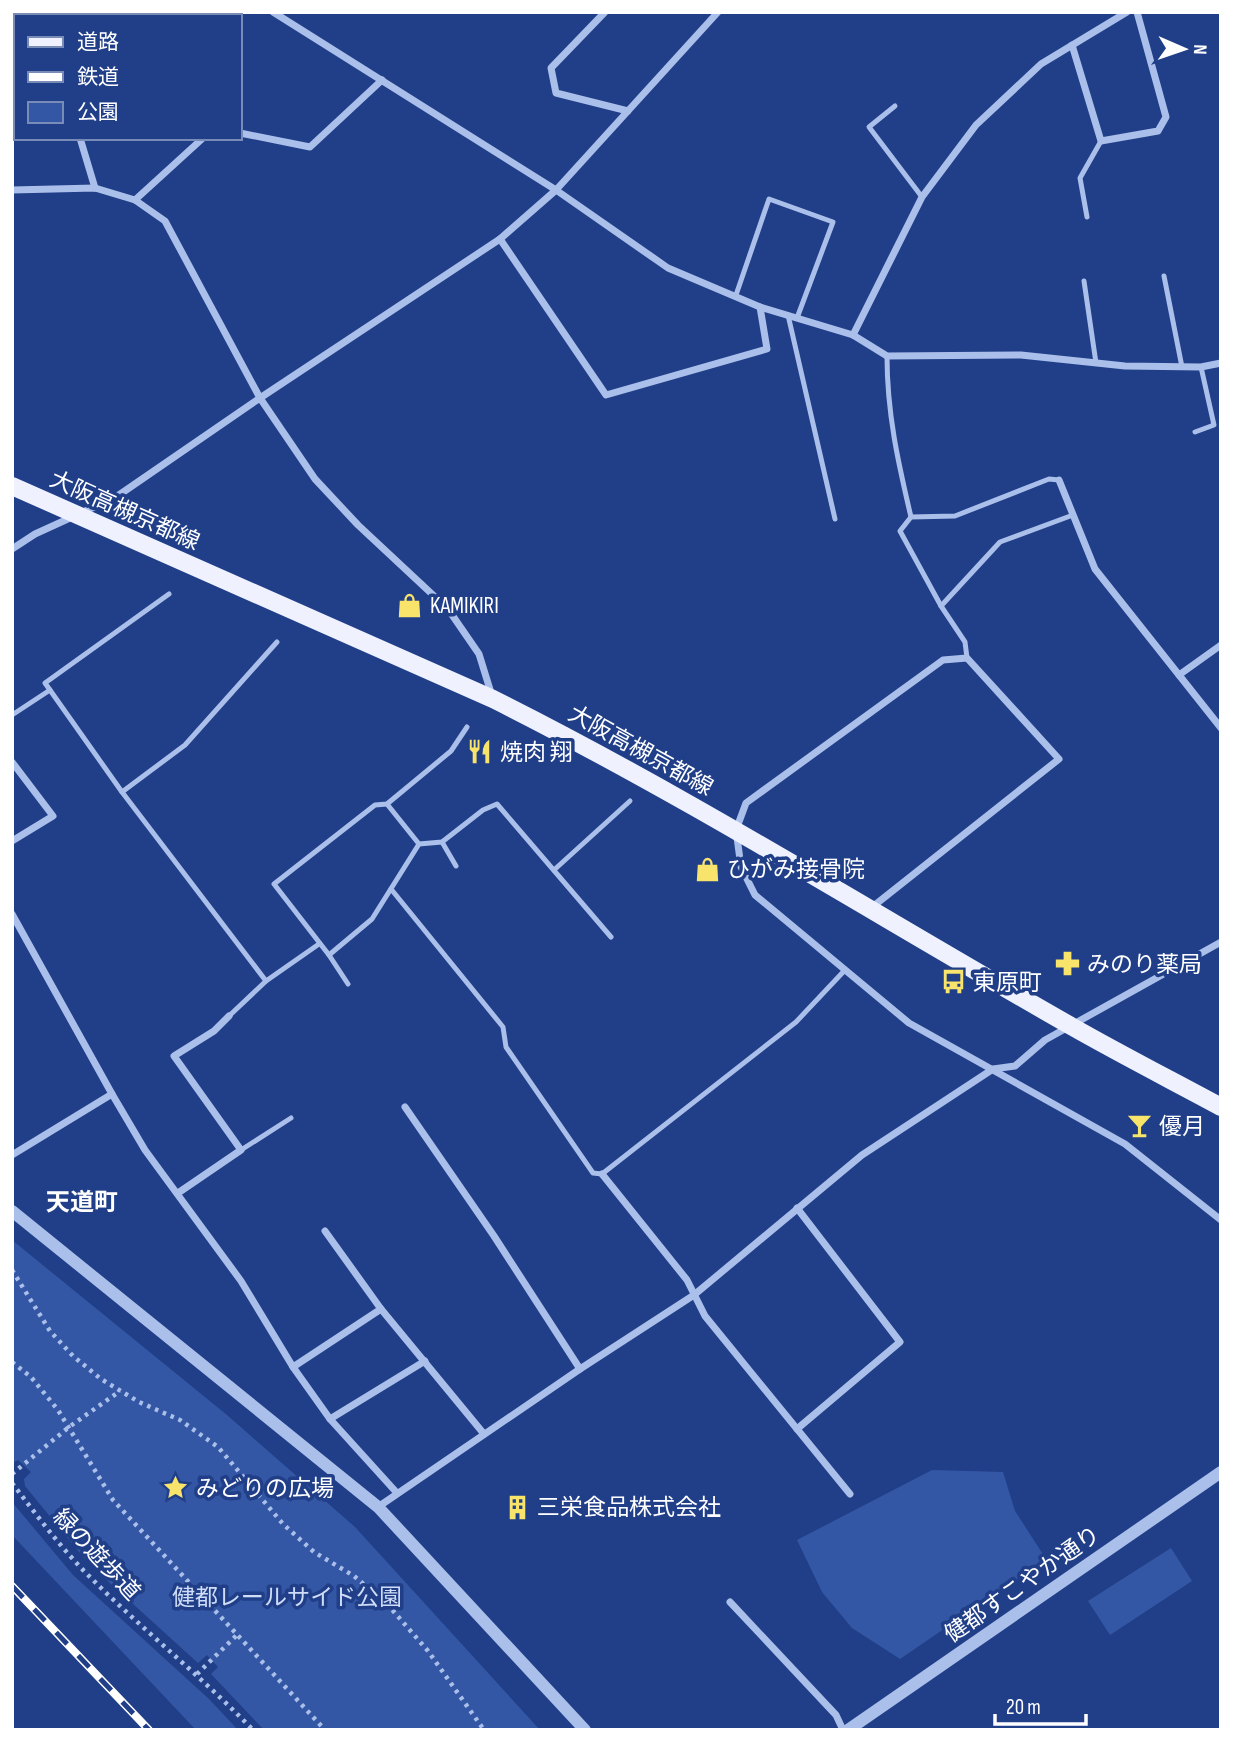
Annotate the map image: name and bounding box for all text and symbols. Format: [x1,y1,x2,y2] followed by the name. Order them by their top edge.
[14,14,242,140] legend
[1149,14,1219,84] north arrow
[77,30,119,55] text: 道路
[1188,44,1211,55] text: N
[77,65,119,90] text: 鉄道
[77,100,119,125] text: 公園
[45,465,204,556] street label: 大阪高槻京都線
[396,591,424,619] shop icon: KAMIKIRI
[430,592,499,620] place label: KAMIKIRI
[563,700,718,802] street label: 大阪高槻京都線
[466,738,494,766] restaurant icon: 焼肉 翔
[500,739,573,767] place label: 焼肉 翔
[693,855,721,883] shop icon: ひがみ接骨院
[727,856,865,884] place label: ひがみ接骨院
[1053,950,1081,978] pharmacy icon: みのり薬局
[1087,951,1202,979] place label: みのり薬局
[939,968,967,996] bus stop icon: 東原町
[973,969,1042,997] place label: 東原町
[1125,1112,1153,1140] bar icon: 優月
[1159,1113,1205,1141] place label: 優月
[46,1188,118,1217] district label: 天道町
[162,1474,190,1502] place icon: みどりの広場
[196,1475,334,1503] place label: みどりの広場
[503,1493,531,1521] building icon: 三栄食品株式会社
[537,1494,721,1522] place label: 三栄食品株式会社
[47,1503,146,1606] street label: 緑の遊歩道
[939,1521,1106,1649] street label: 健都すこやか通り
[172,1584,402,1612] park label: 健都レールサイド公園
[995,1682,1086,1726] scale bar
[1006,1695,1041,1720] text: 20 m

